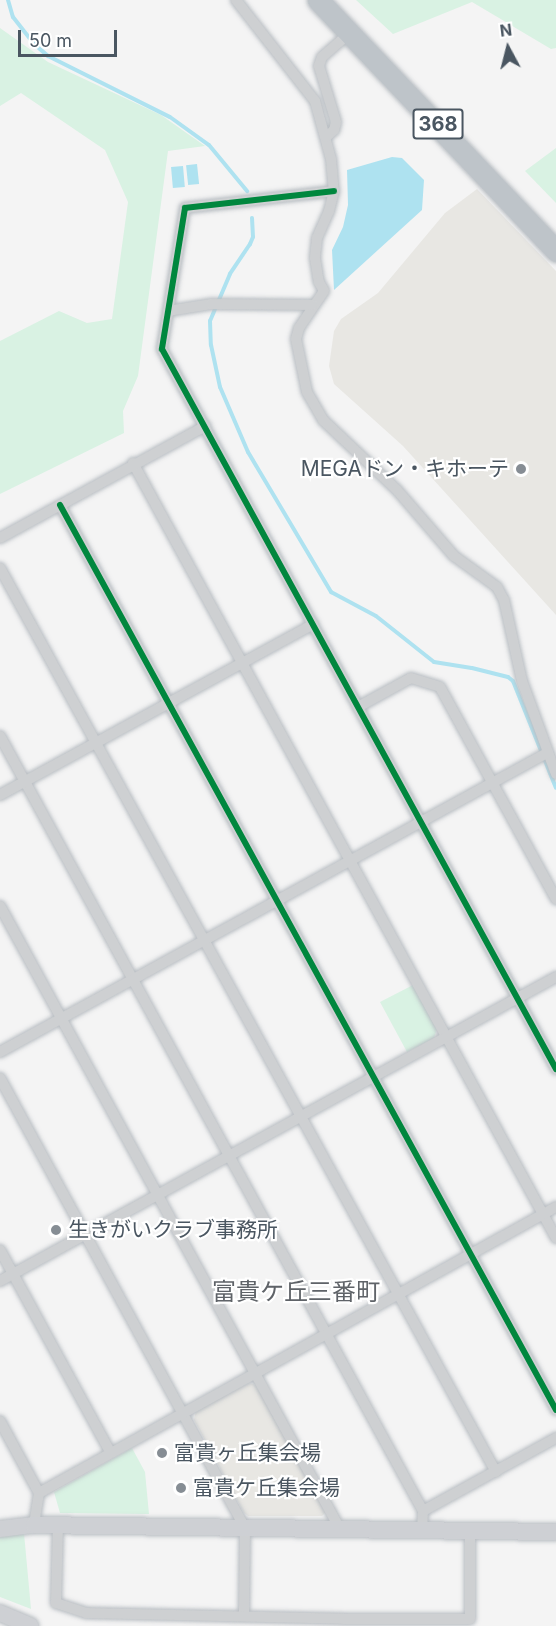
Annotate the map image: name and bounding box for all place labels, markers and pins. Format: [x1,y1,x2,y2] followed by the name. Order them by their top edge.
[301,456,509,482] place label: MEGAドン・キホーテ
[514,462,528,476] marker: MEGAドン・キホーテ
[68,1217,278,1243] place label: 生きがいクラブ事務所
[49,1223,63,1237] marker: 生きがいクラブ事務所
[174,1440,321,1466] place label: 富貴ヶ丘集会場
[155,1446,169,1460] marker: 富貴ヶ丘集会場
[193,1475,340,1501] place label: 富貴ケ丘集会場
[174,1481,188,1495] marker: 富貴ケ丘集会場

